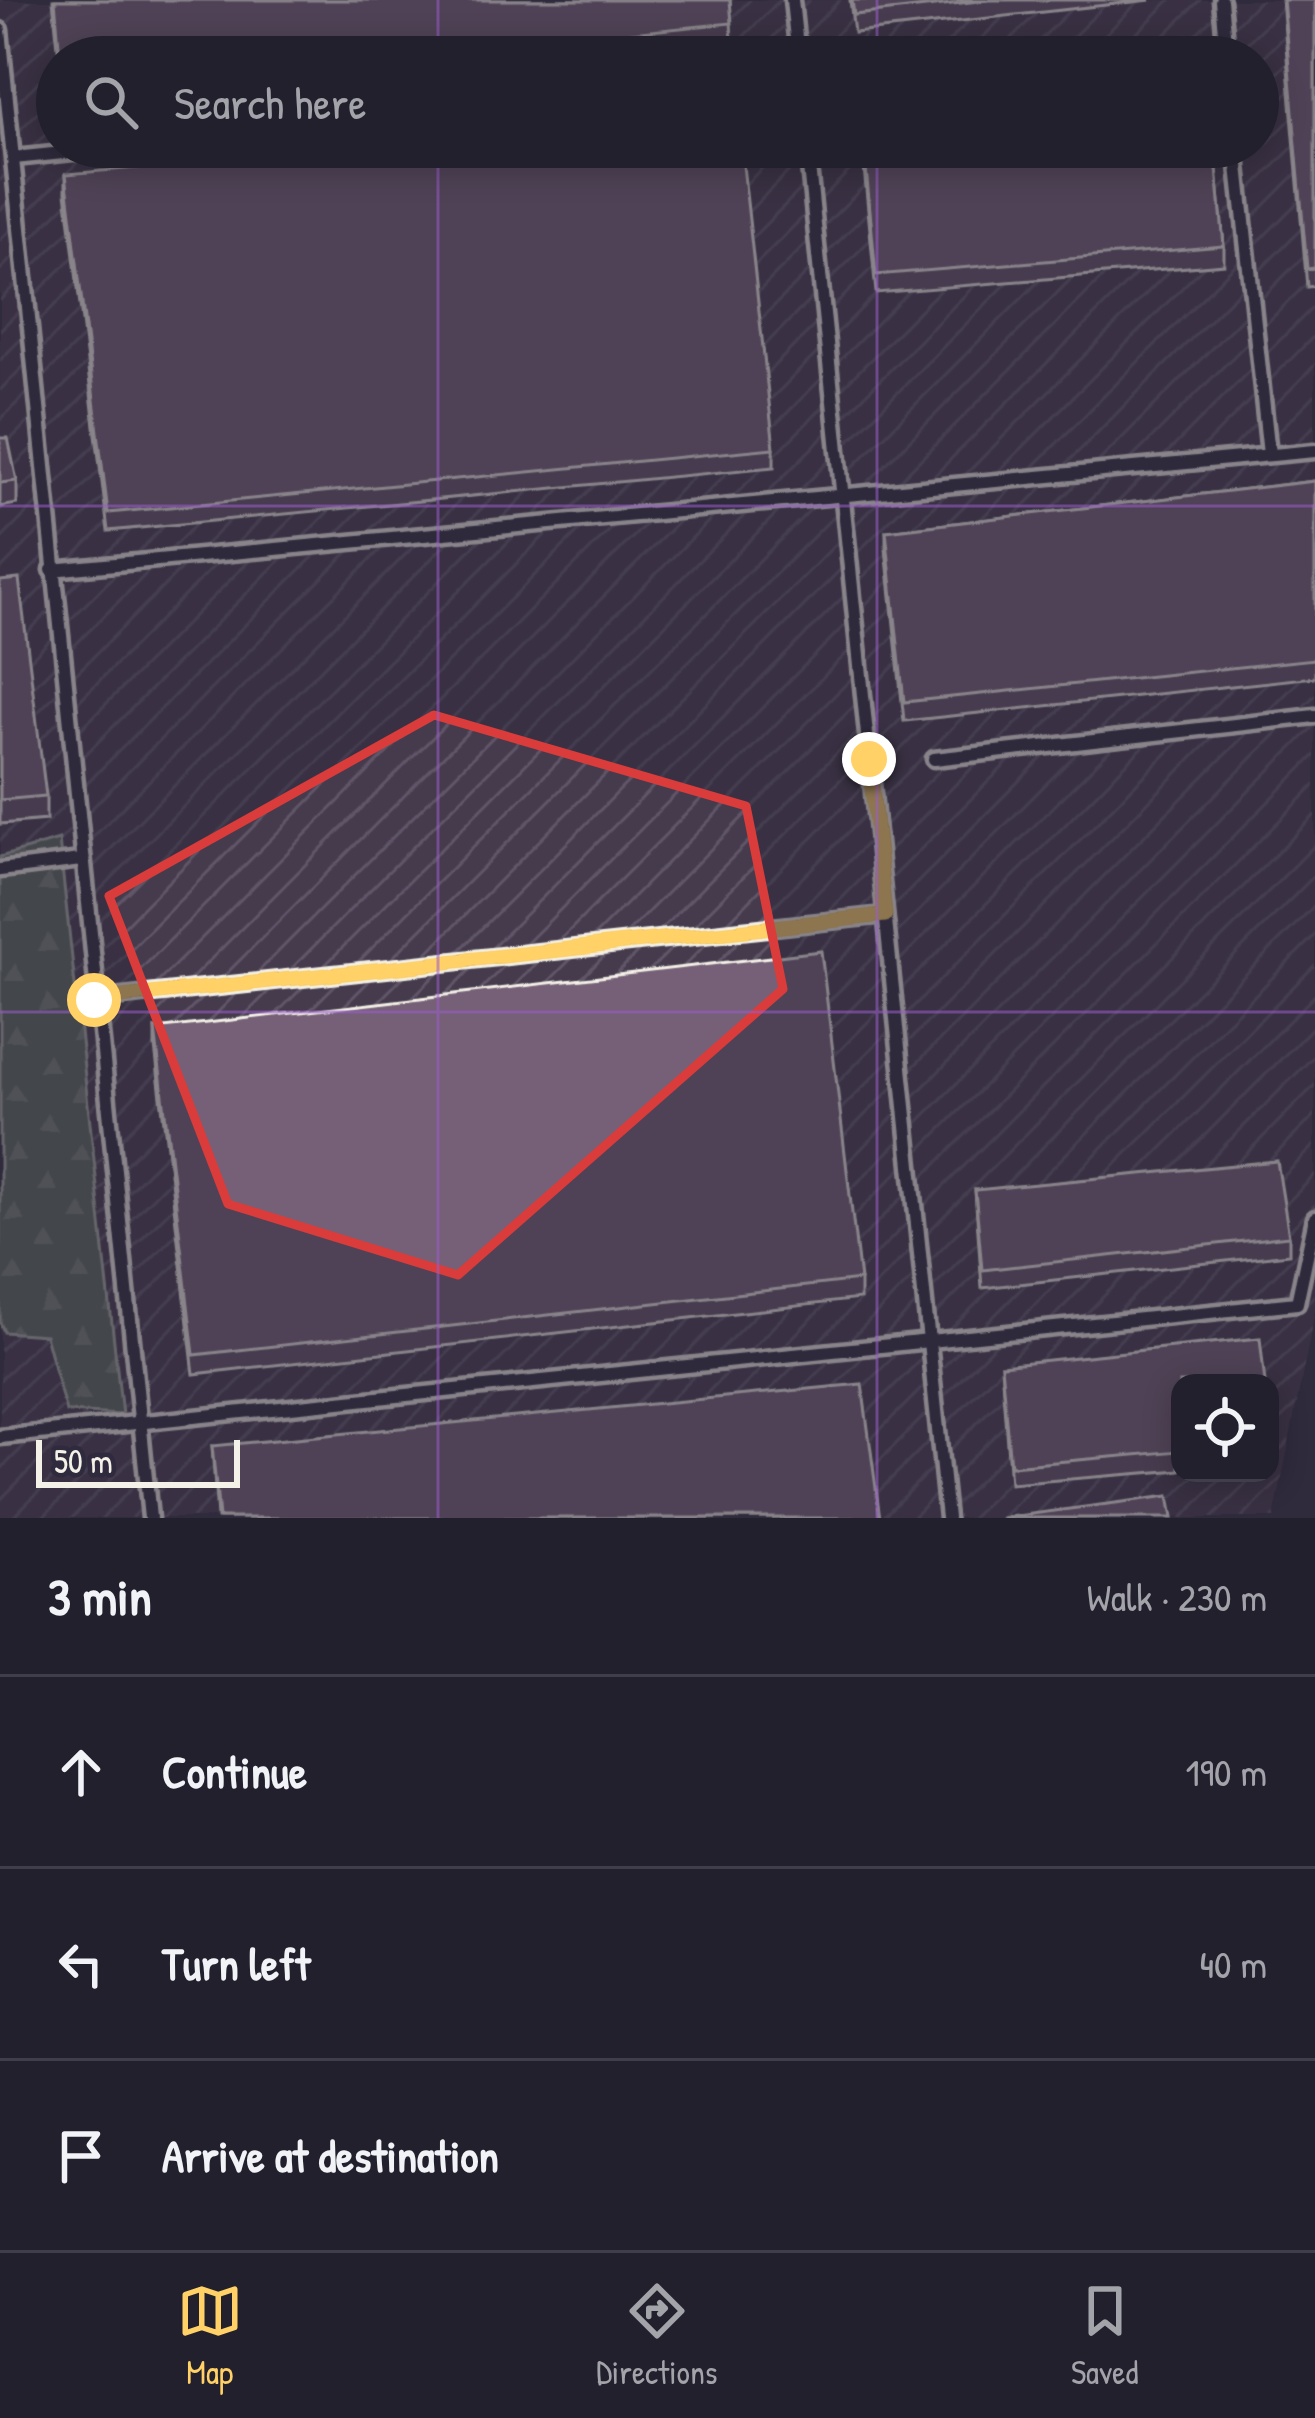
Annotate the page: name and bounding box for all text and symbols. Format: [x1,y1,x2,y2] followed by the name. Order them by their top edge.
[36,36,1279,168] search box
[78,69,144,135] icon: search
[174,72,366,133] text: Search here
[842,732,896,786] route end
[67,973,121,1027] route start
[1171,1374,1279,1482] map controls
[1171,1374,1279,1482] button: locate
[36,1434,240,1487] scale bar
[54,1439,113,1483] text: 50 m
[48,1562,152,1631] text: 3 min
[1087,1570,1267,1623] text: Walk · 230 m
[48,1739,114,1805] icon: ahead
[162,1741,307,1802] text: Continue
[1186,1745,1267,1798] text: 190 m
[48,1931,114,1997] icon: left
[162,1933,311,1994] text: Turn left
[1199,1937,1267,1990] text: 40 m
[48,2123,114,2189] icon: arrive
[162,2125,499,2186] text: Arrive at destination
[177,2278,243,2394] tab: Map
[596,2278,718,2394] tab: Directions
[1071,2278,1138,2394] tab: Saved

